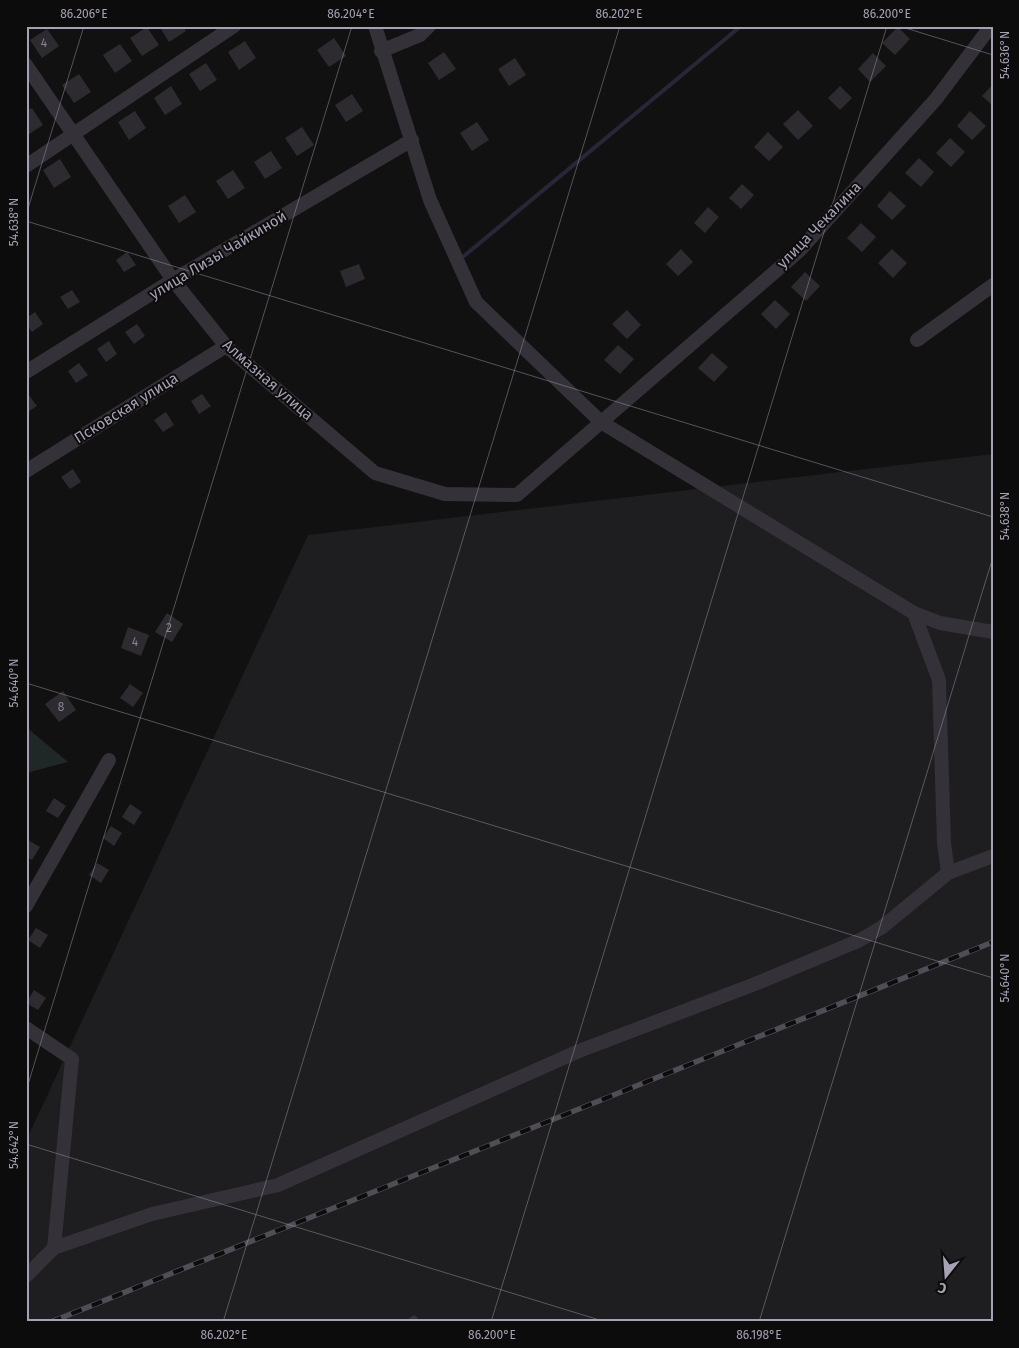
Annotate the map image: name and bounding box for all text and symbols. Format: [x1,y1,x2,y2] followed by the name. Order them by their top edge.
[60,7,108,21] text: 86.206°E
[327,7,375,21] text: 86.204°E
[595,7,643,21] text: 86.202°E
[863,7,911,21] text: 86.200°E
[998,31,1012,79] text: 54.636°N
[41,36,48,50] house number: 4
[773,178,865,272] street label: улица Чекалина
[7,198,21,246] text: 54.638°N
[146,207,290,303] street label: улица Лизы Чайкиной
[219,336,317,424] street label: Алмазная улица
[71,369,181,447] street label: Псковская улица
[998,492,1012,540] text: 54.638°N
[166,621,172,635] house number: 2
[132,635,139,649] house number: 4
[7,658,21,708] text: 54.640°N
[58,700,65,714] house number: 8
[998,953,1012,1003] text: 54.640°N
[7,1121,21,1169] text: 54.642°N
[922,1250,972,1300] north arrow
[936,1279,949,1297] text: С
[200,1328,248,1342] text: 86.202°E
[468,1328,516,1342] text: 86.200°E
[736,1328,782,1342] text: 86.198°E

